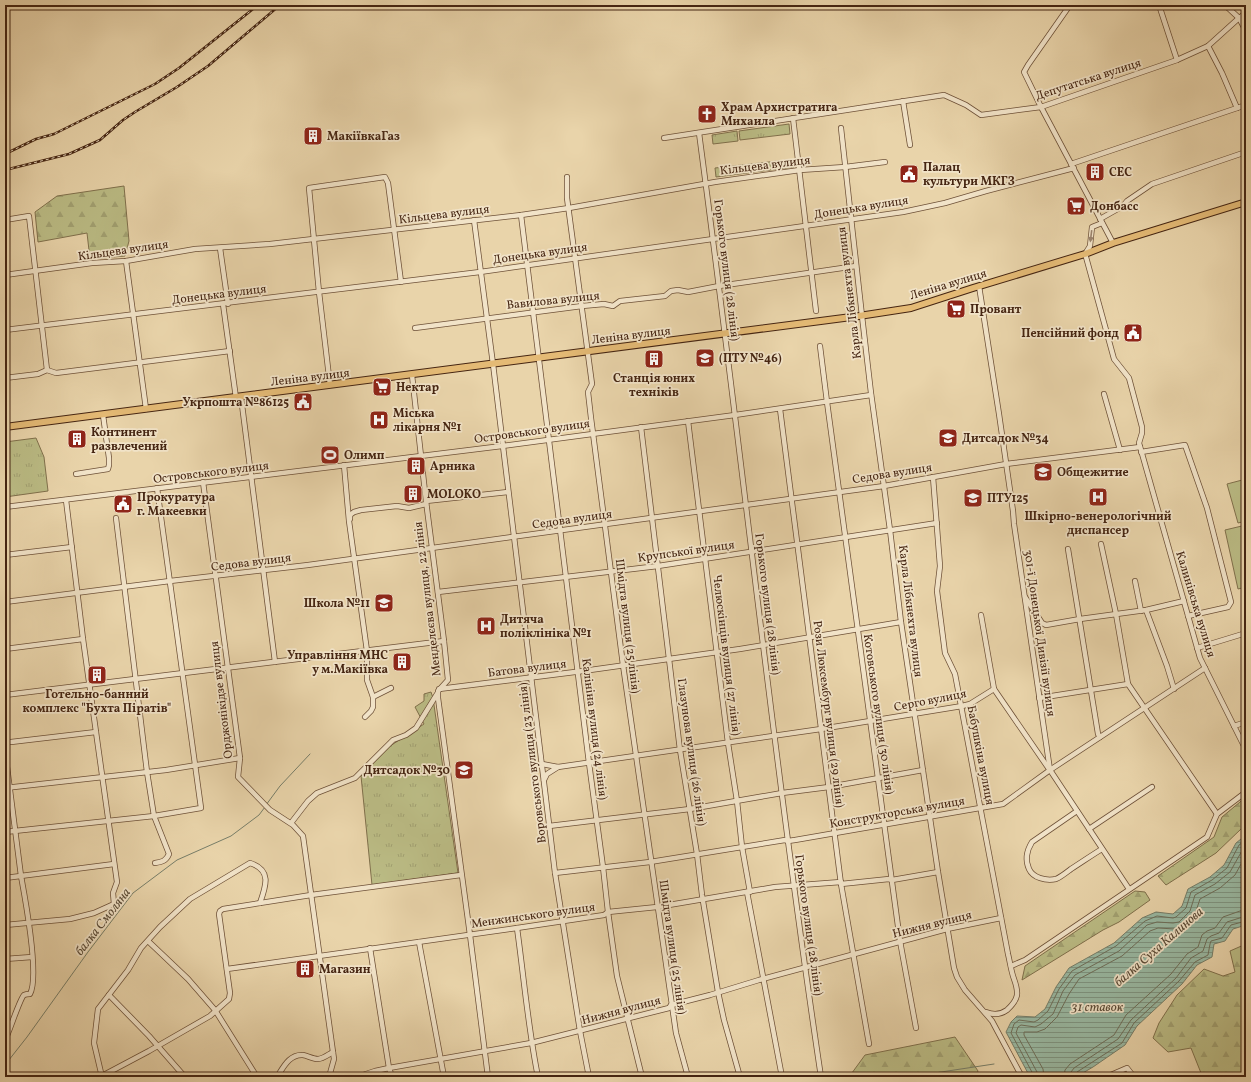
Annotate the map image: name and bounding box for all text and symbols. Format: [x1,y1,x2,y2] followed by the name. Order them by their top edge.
[1033,55,1143,105] street label: Депутатська вулиця
[721,100,838,130] place label: Храм Архистратига Михаила
[696,103,718,125] church icon: Храм Архистратига Михаила
[302,125,324,147] building icon: МакіївкаГаз
[327,129,400,145] place label: МакіївкаГаз
[719,153,811,179] street label: Кільцева вулиця
[923,160,1015,190] place label: Палац культури МКГЗ
[1084,161,1106,183] building icon: СЕС
[898,163,920,185] public building icon: Палац культури МКГЗ
[1109,165,1132,181] place label: СЕС
[813,193,910,223] street label: Донецька вулиця
[1065,195,1087,217] supermarket icon: Донбасс
[709,198,743,342] street label: Горького вулиця (28 лiнiя)
[1090,199,1139,215] place label: Донбасс
[398,202,490,228] street label: Кільцева вулиця
[834,226,866,360] street label: Карла Лібкнехта вулиця
[1088,230,1094,242] one-way arrow
[77,237,169,265] street label: Кільцева вулиця
[492,239,588,269] street label: Донецька вулиця
[908,266,989,304] street label: Леніна вулиця
[171,281,267,309] street label: Донецька вулиця
[506,288,600,314] street label: Вавилова вулиця
[945,298,967,320] supermarket icon: Провант
[970,302,1022,318] place label: Провант
[1122,322,1144,344] public building icon: Пенсійний фонд
[591,323,672,349] street label: Леніна вулиця
[1021,326,1120,342] place label: Пенсійний фонд
[694,347,716,369] school or university icon: (ПТУ №46)
[643,348,665,370] building icon: Станція юних техніків
[719,351,782,367] place label: (ПТУ №46)
[270,365,351,391] street label: Леніна вулиця
[613,371,695,401] place label: Станція юних техніків
[371,376,393,398] supermarket icon: Нектар
[396,380,439,396] place label: Нектар
[292,391,314,413] public building icon: Укрпошта №86125
[182,395,289,411] place label: Укрпошта №86125
[393,406,461,436] place label: Міська лікарня №1
[368,409,390,431] hospital icon: Міська лікарня №1
[473,416,591,448] street label: Островського вулиця
[91,425,168,455] place label: Континент развлечений
[937,427,959,449] school or university icon: Дитсадок №34
[66,428,88,450] building icon: Континент развлечений
[962,431,1049,447] place label: Дитсадок №34
[319,444,341,466] sports icon: Олимп
[344,448,385,464] place label: Олимп
[405,455,427,477] building icon: Арника
[152,458,270,488] street label: Островського вулиця
[430,459,476,475] place label: Арника
[851,460,933,488] street label: Седова вулиця
[1032,461,1054,483] school or university icon: Общежитие
[1057,465,1129,481] place label: Общежитие
[402,483,424,505] building icon: MOLOKO
[1087,486,1109,508] hospital icon: Шкірно-венерологічний диспансер
[427,487,481,503] place label: MOLOKO
[962,487,984,509] school or university icon: ПТУ125
[137,490,216,520] place label: Прокуратура г. Макеевки
[987,491,1028,507] place label: ПТУ125
[112,493,134,515] public building icon: Прокуратура г. Макеевки
[531,506,613,534] street label: Седова вулиця
[1025,509,1172,539] place label: Шкірно-венерологічний диспансер
[411,521,445,677] street label: Менделєєва вулиця, 22 лінія
[750,532,784,676] street label: Горького вулиця (28 лiнiя)
[637,537,736,567] street label: Крупської вулиця
[894,544,926,678] street label: Карла Лібкнехта вулиця
[1019,549,1059,718] street label: 301-ї Донецької Дивізії вулиця
[1171,549,1219,659] street label: Калинівська вулиця
[210,550,292,576] street label: Седова вулиця
[611,558,643,695] street label: Шмідта вулиця (25 лiнiя)
[708,574,744,737] street label: Челюскінців вулиця (27 лiнiя)
[373,592,395,614] school or university icon: Школа №11
[304,596,370,612] place label: Школа №11
[500,612,591,642] place label: Дитяча поліклініка №1
[475,615,497,637] hospital icon: Дитяча поліклініка №1
[809,620,847,809] street label: Рози Люксембург вулиця (29 лiнiя)
[859,633,897,796] street label: Котовського вулиця (30 лiнiя)
[207,640,237,760] street label: Орджонікідзе вулиця
[287,648,388,678] place label: Управління МНС у м.Макіївка
[391,651,413,673] building icon: Управління МНС у м.Макіївка
[487,656,567,682] street label: Батова вулиця
[577,657,611,801] street label: Калініна вулиця (24 лiнiя)
[86,664,108,686] building icon: Готельно-банний комплекс "Бухта Піратів"
[673,677,709,827] street label: Глазунова вулиця (26 лiнiя)
[515,681,551,844] street label: Воровського вулиця (23 лiнiя)
[893,686,968,716] street label: Серго вулиця
[23,687,171,717] place label: Готельно-банний комплекс "Бухта Піратів"
[963,704,998,806] street label: Бабушкіна вулиця
[453,759,475,781] school or university icon: Дитсадок №30
[363,763,450,779] place label: Дитсадок №30
[828,793,966,833] street label: Конструкторська вулиця
[790,854,826,997] street label: Горького вулиця (28 лiнiя)
[655,879,689,1016] street label: Шмідта вулиця (25 лiнiя)
[72,885,136,960] water label: балка Смоляна
[470,899,596,933] street label: Менжинського вулиця
[1111,904,1208,991] water label: балка Суха Калинова
[891,907,974,943] street label: Нижня вулиця
[294,958,316,980] building icon: Магазин
[319,962,371,978] place label: Магазин
[580,993,663,1029] street label: Нижня вулиця
[1070,999,1124,1017] water label: 31 ставок

